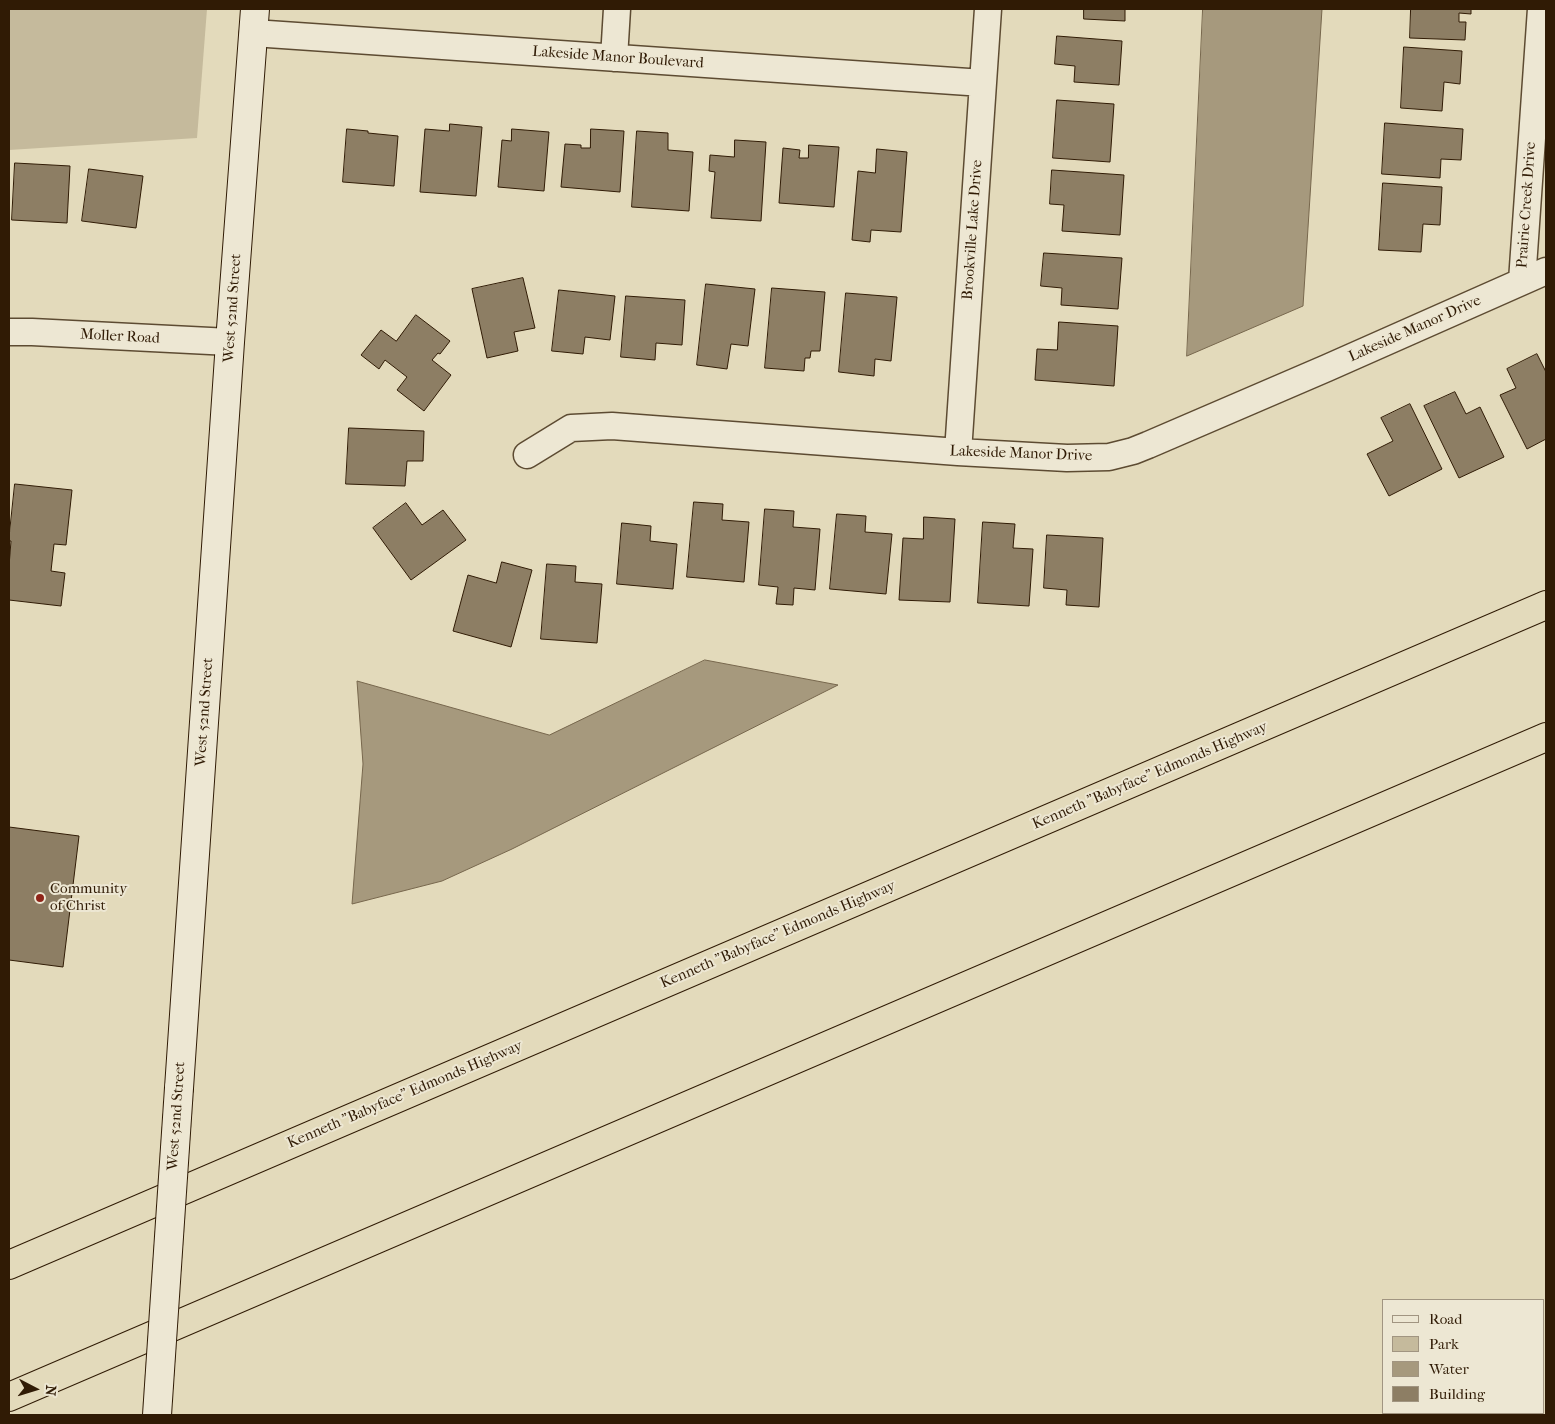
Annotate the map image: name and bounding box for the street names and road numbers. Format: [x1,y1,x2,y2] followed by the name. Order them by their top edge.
[532,43,704,73] street label: Lakeside Manor Boulevard
[1514,141,1540,269] street label: Prairie Creek Drive
[959,159,987,301] street label: Brookville Lake Drive
[220,253,246,363] street label: West 52nd Street
[1346,292,1484,366] street label: Lakeside Manor Drive
[80,326,160,348] street label: Moller Road
[949,443,1093,465] street label: Lakeside Manor Drive
[192,657,218,767] street label: West 52nd Street
[1030,718,1270,834] street label: Kenneth "Babyface" Edmonds Highway
[658,877,898,993] street label: Kenneth "Babyface" Edmonds Highway
[285,1037,525,1153] street label: Kenneth "Babyface" Edmonds Highway
[164,1061,190,1171] street label: West 52nd Street

